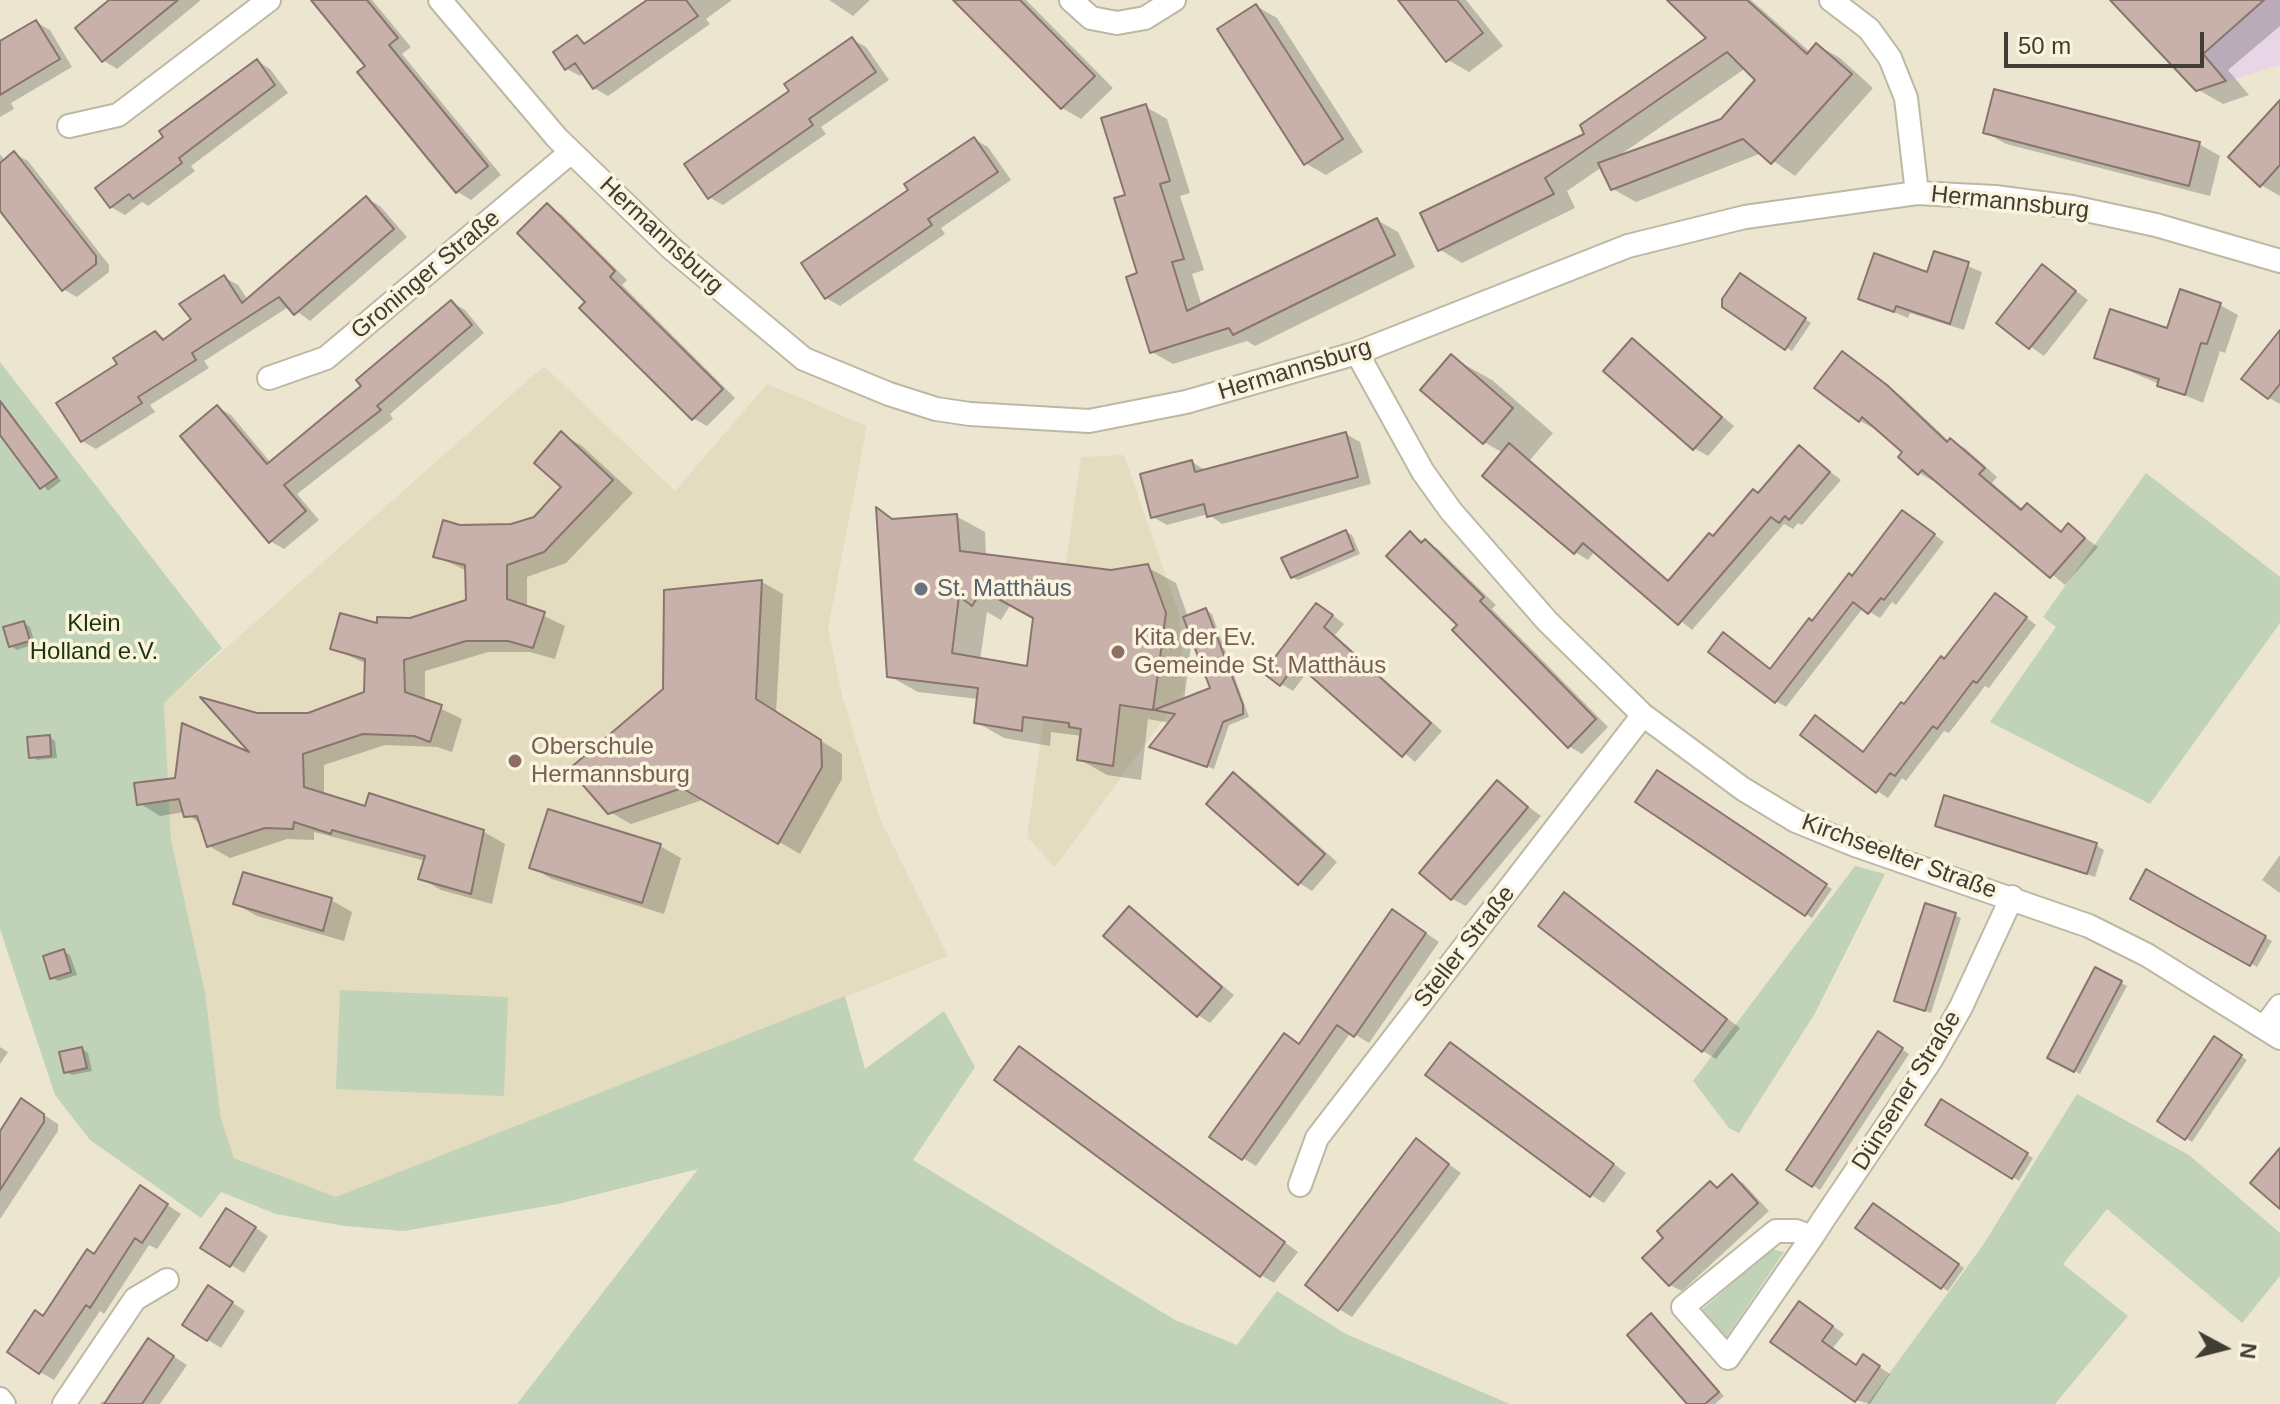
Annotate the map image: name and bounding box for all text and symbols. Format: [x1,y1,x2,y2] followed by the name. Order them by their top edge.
[2008,16,2208,66] scale bar
[2018,32,2071,59] text: 50 m
[593,171,729,301] street label: Hermannsburg
[1930,180,2090,226] street label: Hermannsburg
[346,204,506,346] street label: Groninger Straße
[1215,333,1375,407] street label: Hermannsburg
[937,575,1072,603] place label: St. Matthäus
[912,580,930,598] marker: St. Matthäus
[30,610,158,666] park label: Klein Holland e.V.
[1134,624,1386,680] place label: Kita der Ev. Gemeinde St. Matthäus
[1109,643,1127,661] marker: Kita der Ev. Gemeinde St. Matthäus
[531,733,690,789] place label: Oberschule Hermannsburg
[506,752,524,770] marker: Oberschule Hermannsburg
[1798,808,2000,906] street label: Kirchseelter Straße
[1408,880,1522,1014] street label: Steller Straße
[1846,1006,1968,1176] street label: Dünsener Straße
[2184,1308,2264,1388] north arrow
[2235,1342,2262,1360] text: N

